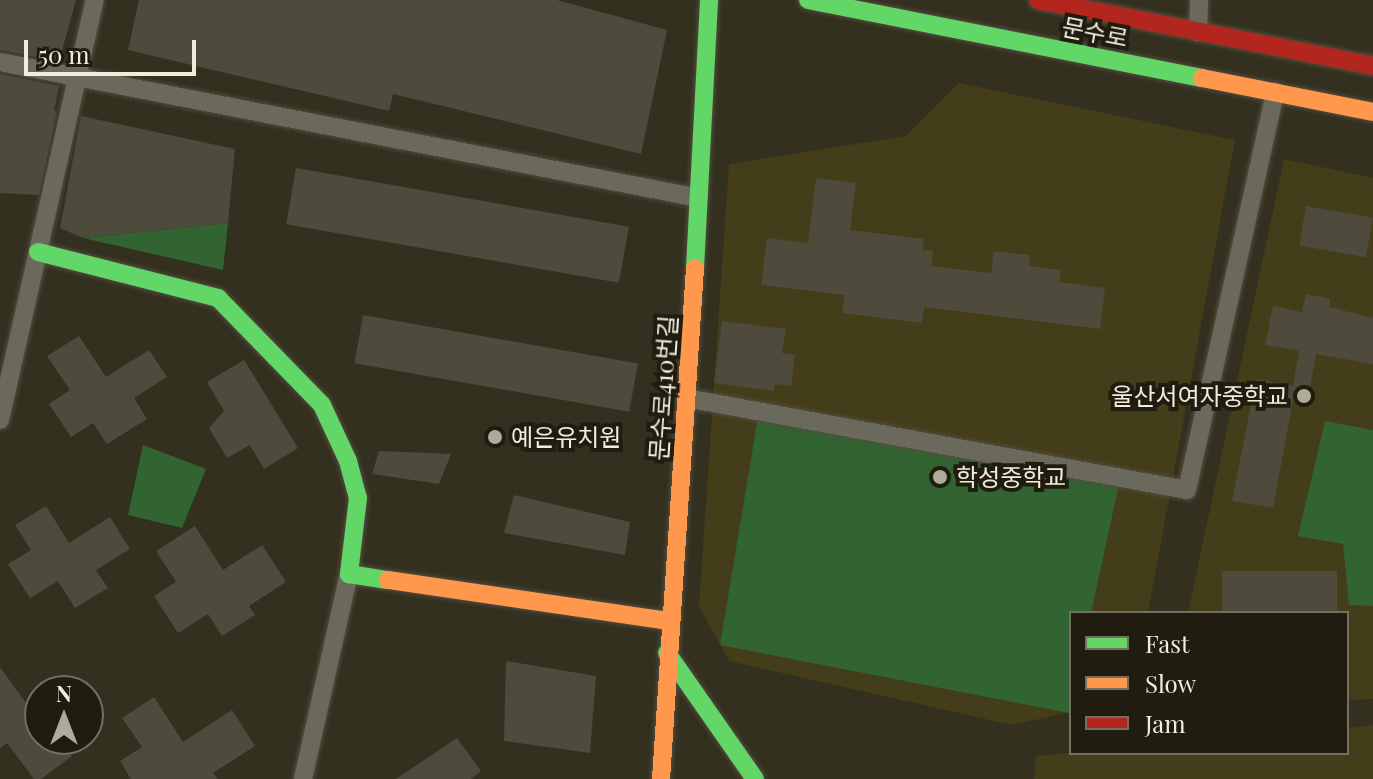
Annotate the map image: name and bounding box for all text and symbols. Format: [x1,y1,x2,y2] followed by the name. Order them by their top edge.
[1060,12,1130,52] street label: 문수로
[28,24,200,74] scale bar
[38,38,90,70] text: 50 m
[644,314,682,462] street label: 문수로410번길
[1111,382,1288,410] place label: 울산서여자중학교
[1295,387,1313,405] marker: 울산서여자중학교
[511,423,621,451] place label: 예은유치원
[486,428,504,446] marker: 예은유치원
[956,463,1066,491] place label: 학성중학교
[931,468,949,486] marker: 학성중학교
[1069,611,1349,755] legend
[1145,627,1190,659] text: Fast
[1145,667,1196,699] text: Slow
[24,675,104,755] north arrow
[56,678,72,708] text: N
[1145,707,1186,739] text: Jam

